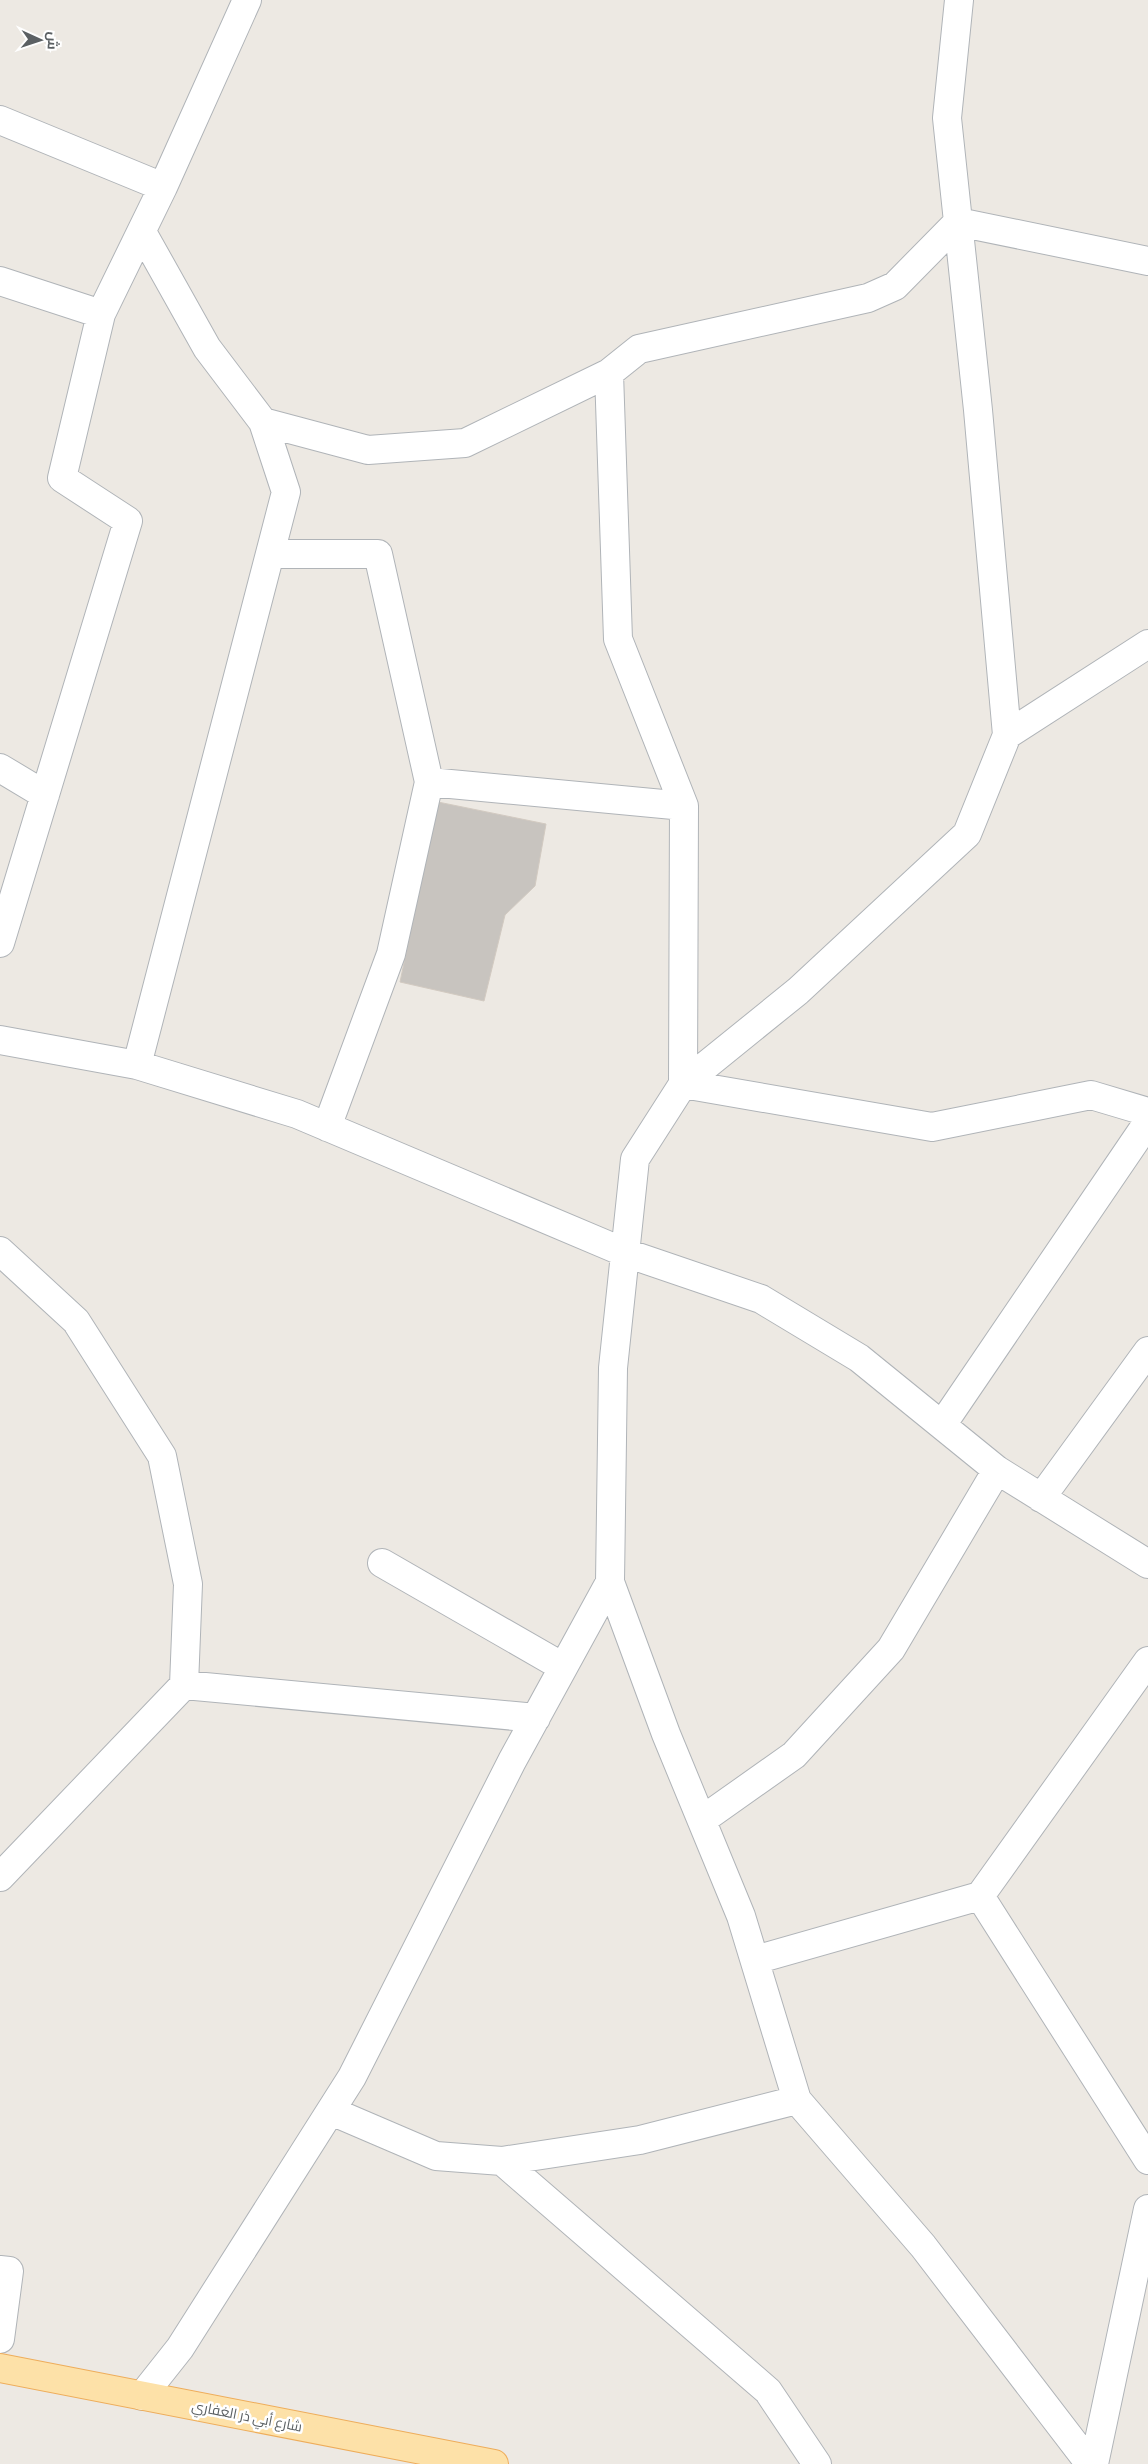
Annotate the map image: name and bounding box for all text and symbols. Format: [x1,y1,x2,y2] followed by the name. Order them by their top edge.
[15,15,65,65] north arrow
[44,31,62,50] text: ش
[190,2396,304,2438] street label: شارع أبي ذر الغفاري

